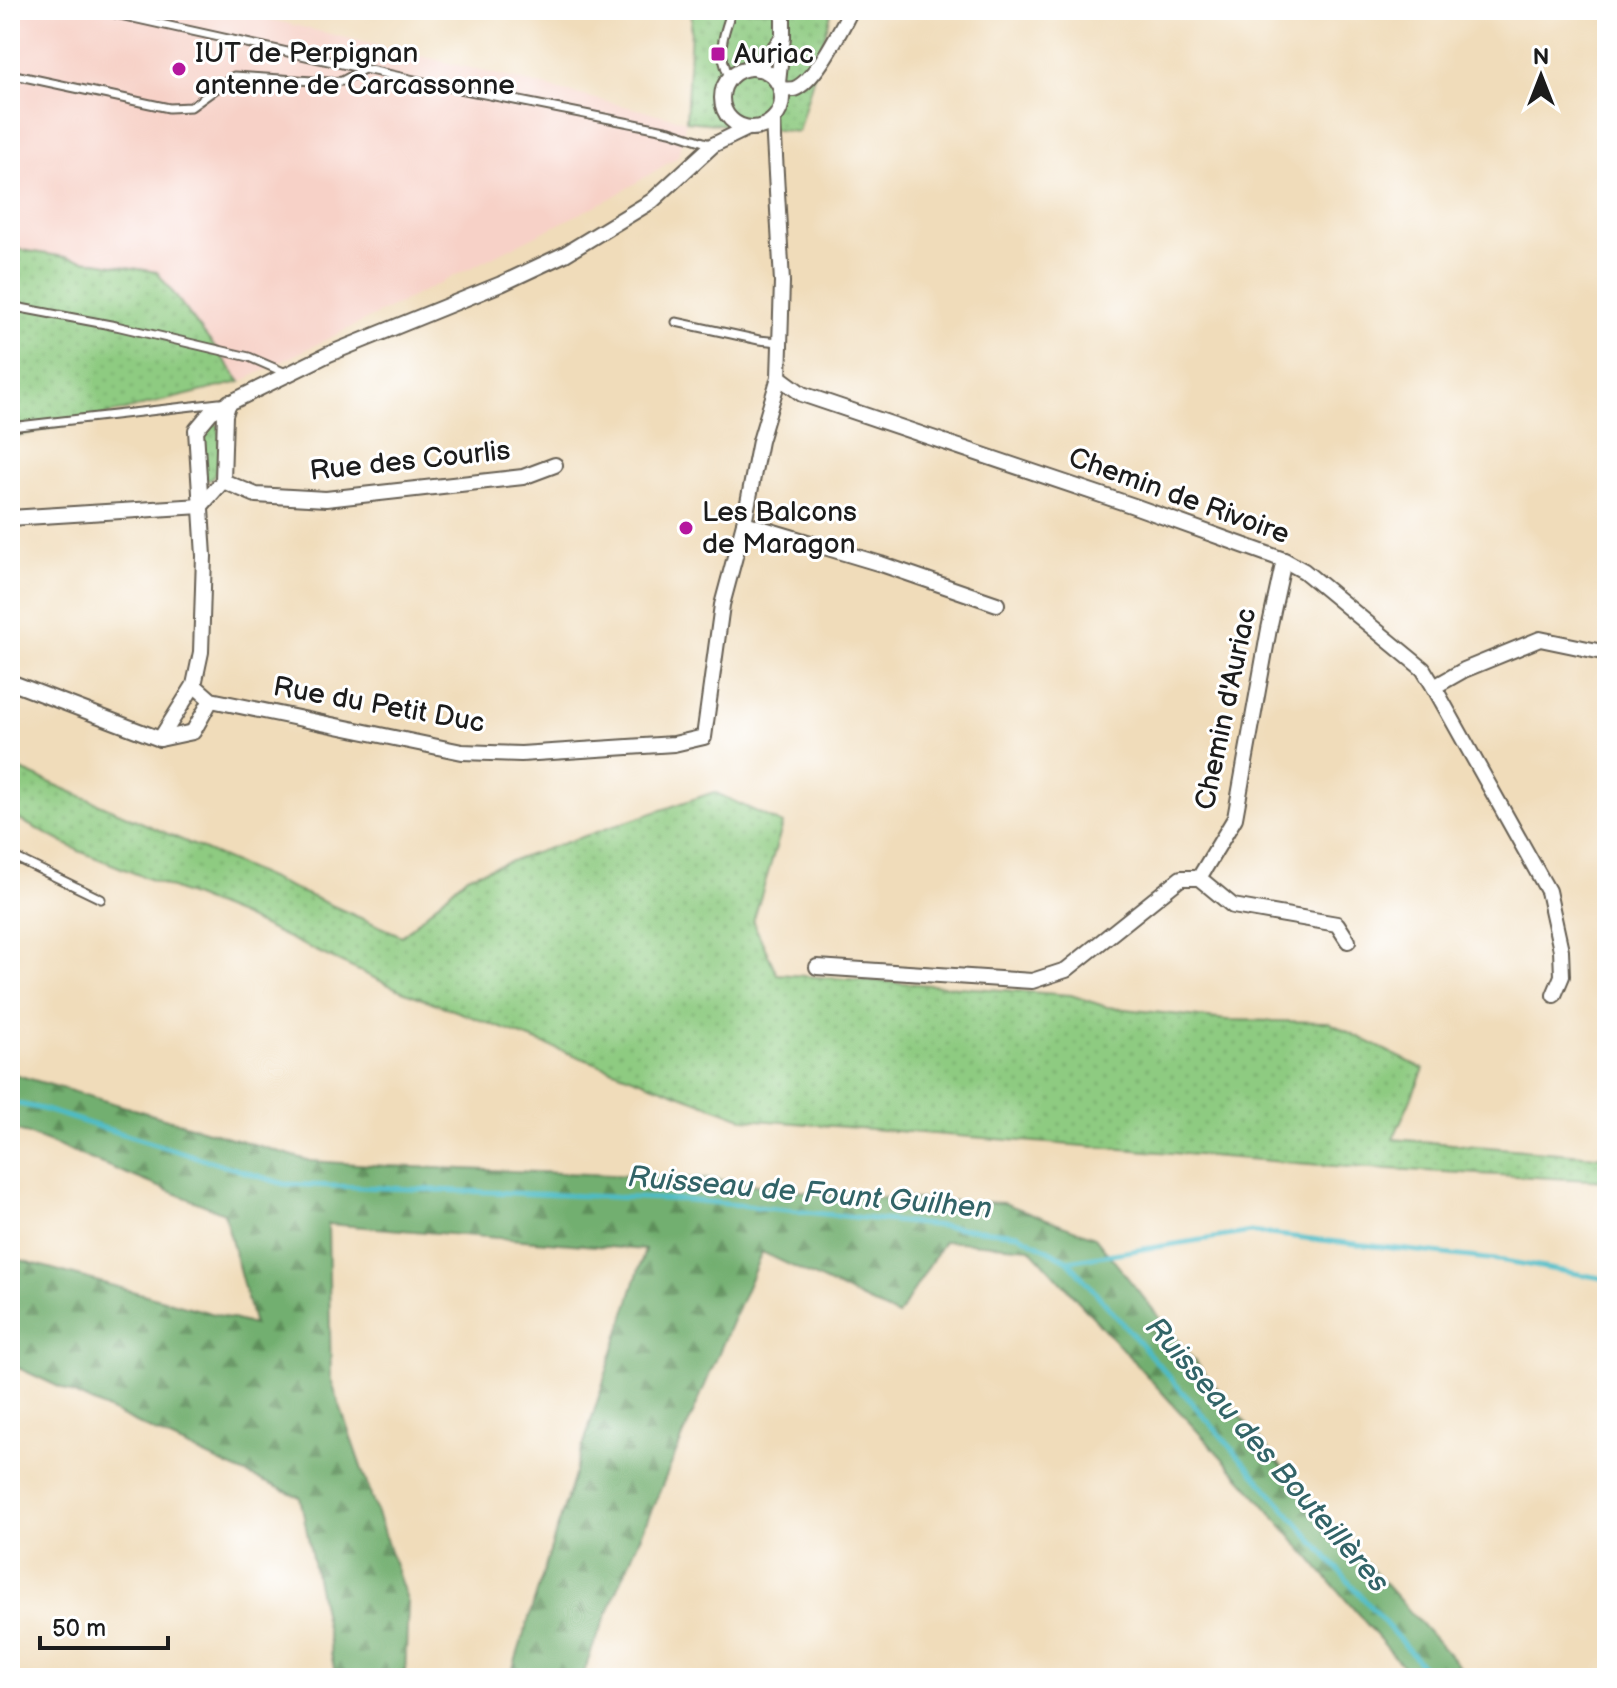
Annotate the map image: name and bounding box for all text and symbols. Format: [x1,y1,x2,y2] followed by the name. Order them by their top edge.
[1501,36,1581,116] north arrow
[195,37,515,102] place label: IUT de Perpignan antenne de Carcassonne
[734,38,814,71] place label: Auriac
[1533,44,1549,71] text: N
[709,45,727,63] marker: Auriac
[170,60,188,78] marker: IUT de Perpignan antenne de Carcassonne
[308,434,512,488] street label: Rue des Courlis
[1064,441,1294,551] street label: Chemin de Rivoire
[702,496,857,561] place label: Les Balcons de Maragon
[677,519,695,537] marker: Les Balcons de Maragon
[1188,605,1264,813] street label: Chemin d'Auriac
[271,670,487,740] street label: Rue du Petit Duc
[627,1159,993,1227] water label: Ruisseau de Fount Guilhen
[1138,1310,1396,1600] water label: Ruisseau des Bouteillères
[40,1600,168,1650] scale bar
[52,1614,106,1643] text: 50 m

